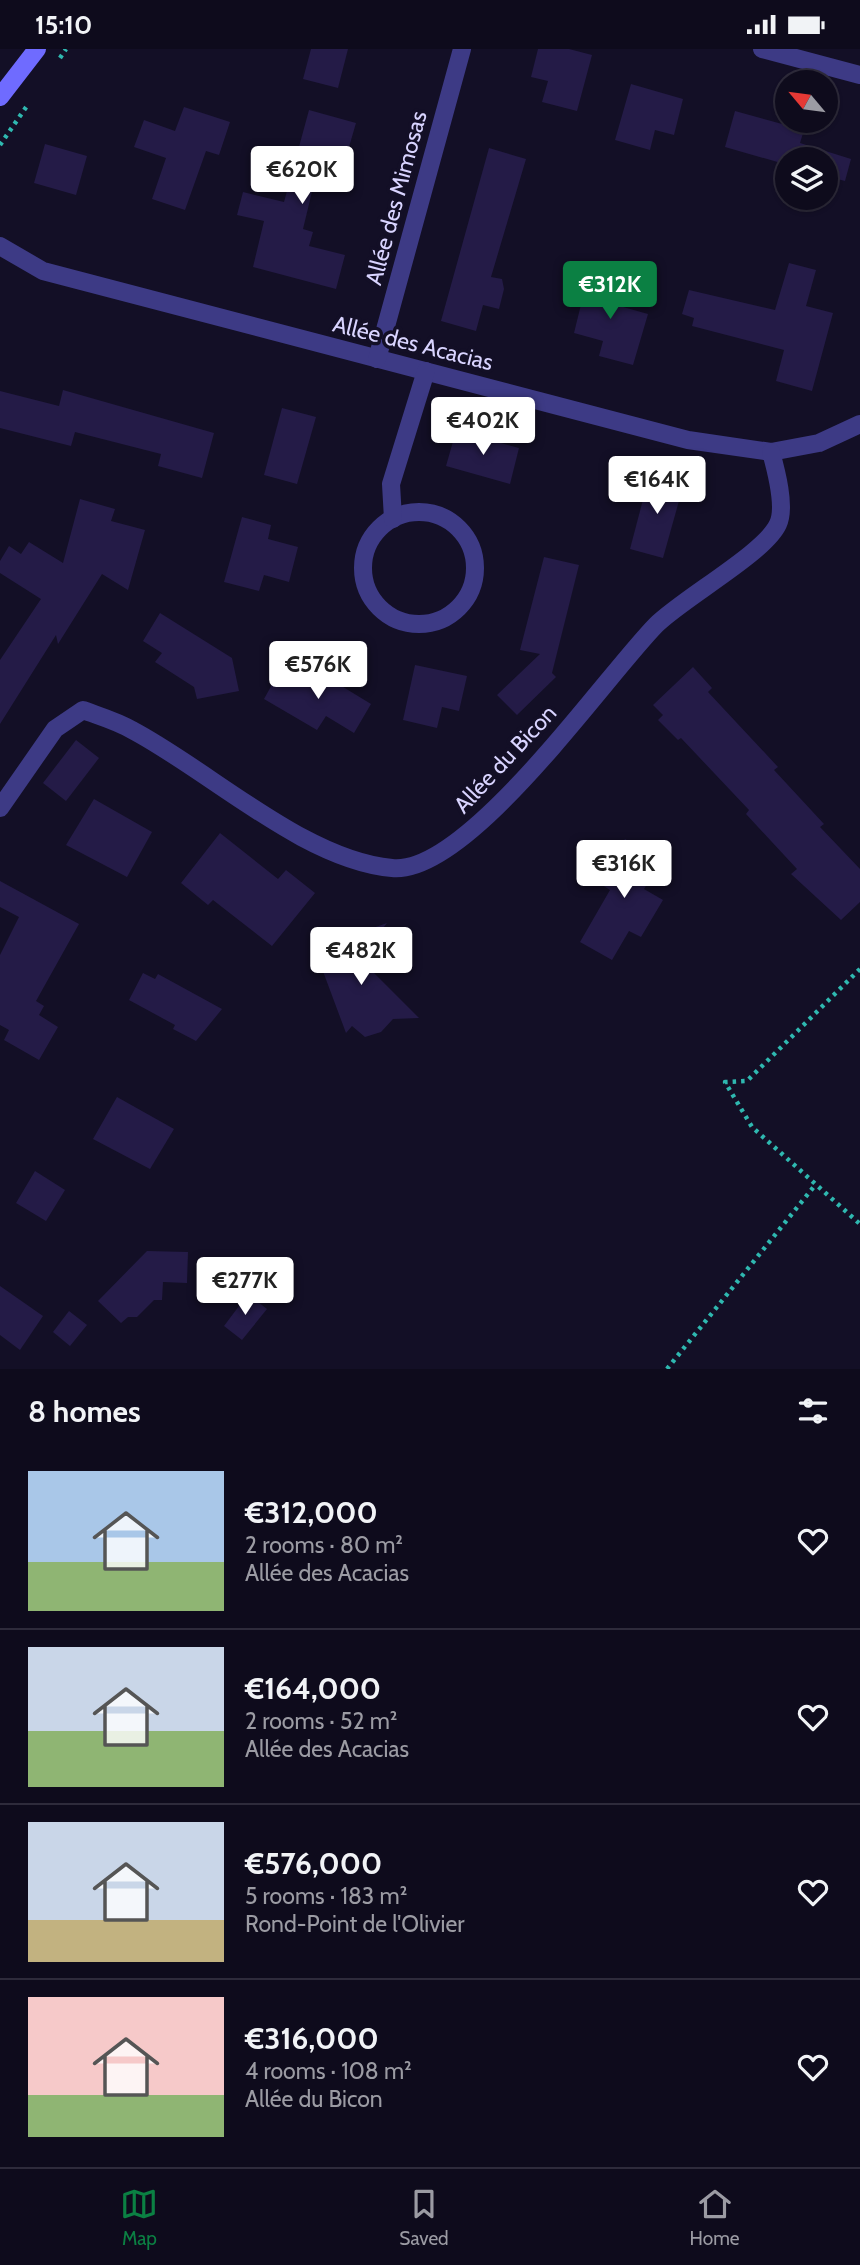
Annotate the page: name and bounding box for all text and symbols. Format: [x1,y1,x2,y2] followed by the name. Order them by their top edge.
[35,9,92,41] text: 15:10
[775,70,838,133] north arrow
[775,70,838,210] map controls
[359,108,433,288] street label: Allée des Mimosas
[253,146,351,206] pin: €620K
[775,147,838,210] button: layers
[267,155,337,183] text: €620K
[561,261,659,321] pin: €312K
[579,270,641,298] text: €312K
[330,310,496,376] street label: Allée des Acacias
[434,397,532,457] pin: €402K
[447,406,519,434] text: €402K
[608,456,706,516] pin: €164K
[625,465,689,493] text: €164K
[269,641,367,701] pin: €576K
[285,650,351,678] text: €576K
[448,699,562,819] street label: Allée du Bicon
[575,841,673,900] pin: €316K
[593,849,655,877] text: €316K
[312,927,410,987] pin: €482K
[326,936,396,964] text: €482K
[196,1257,294,1317] pin: €277K
[213,1266,277,1294] text: €277K
[794,1392,832,1430] icon: filters
[28,1393,141,1430] text: 8 homes
[245,1494,378,1531] text: €312,000
[84,1499,168,1583] icon: home
[794,1522,832,1560] icon: heart
[245,1531,403,1559] text: 2 rooms · 80 m²
[245,1559,409,1587] text: Allée des Acacias
[245,1670,381,1707] text: €164,000
[84,1675,168,1759] icon: home
[794,1698,832,1736] icon: heart
[245,1707,398,1735] text: 2 rooms · 52 m²
[245,1735,409,1763] text: Allée des Acacias
[245,1845,382,1882] text: €576,000
[84,1850,168,1934] icon: home
[794,1873,832,1911] icon: heart
[245,1882,407,1910] text: 5 rooms · 183 m²
[245,1910,464,1938] text: Rond-Point de l'Olivier
[245,2020,379,2057] text: €316,000
[84,2025,168,2109] icon: home
[794,2048,832,2086] icon: heart
[245,2057,412,2085] text: 4 rooms · 108 m²
[245,2085,383,2113] text: Allée du Bicon
[120,2185,158,2250] tab: Map
[399,2185,449,2250] tab: Saved
[690,2185,740,2250] tab: Home

